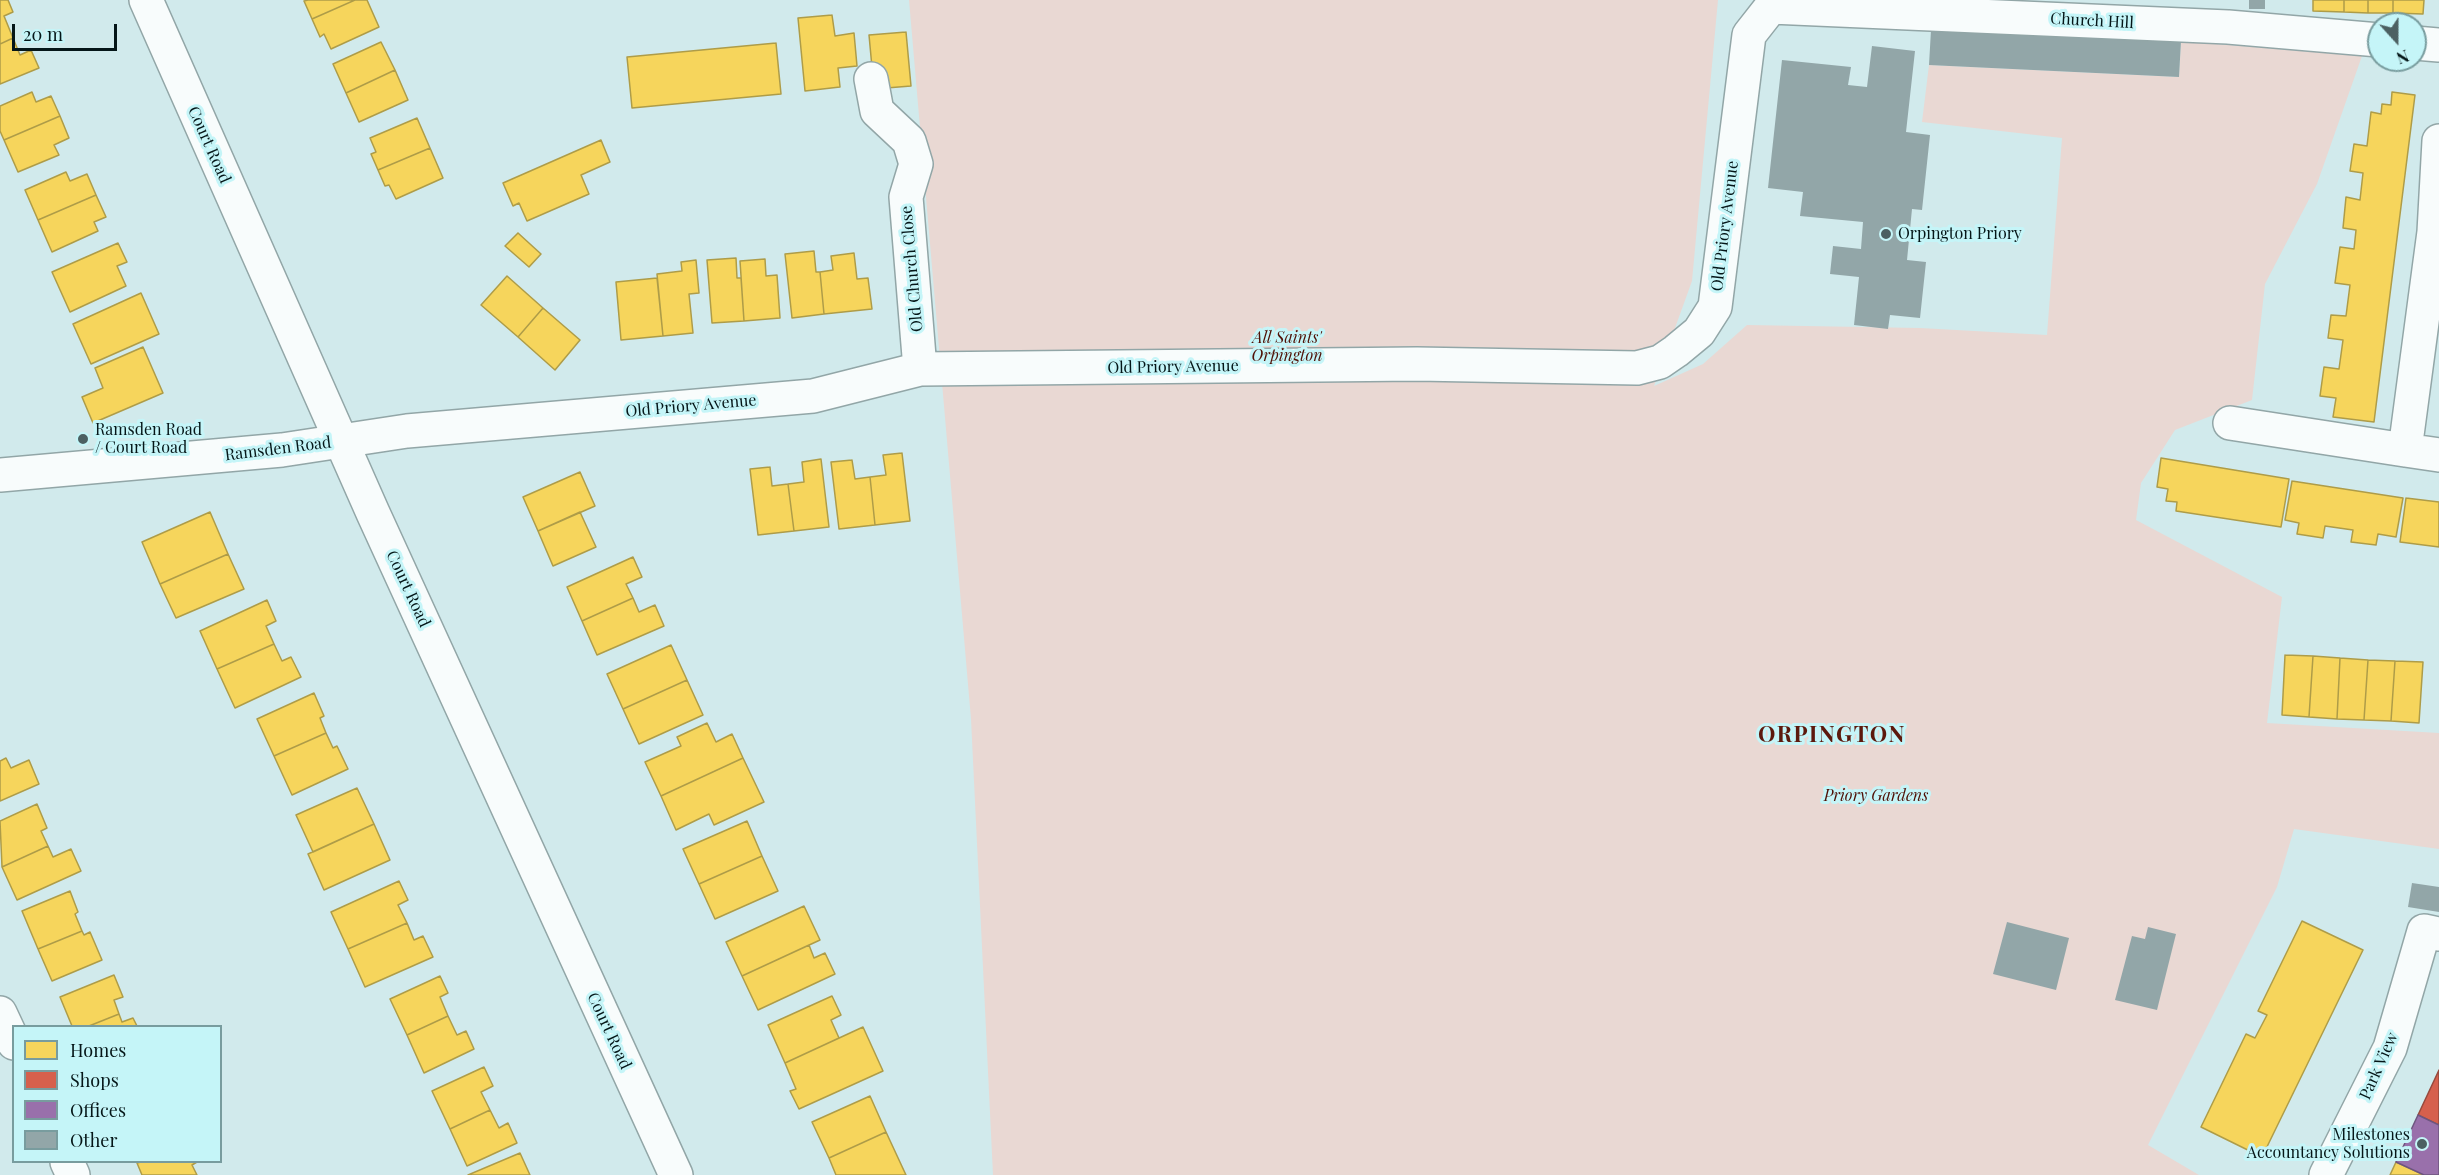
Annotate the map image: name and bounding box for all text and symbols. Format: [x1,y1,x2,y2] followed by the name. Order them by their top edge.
[2050,9,2134,33] street label: Church Hill
[15,12,120,50] scale bar
[2367,12,2427,72] north arrow
[23,22,63,46] text: 20 m
[2394,46,2412,69] text: N
[184,104,234,186] street label: Court Road
[1707,160,1743,292] street label: Old Priory Avenue
[897,205,927,333] street label: Old Church Close
[1898,224,2022,244] place label: Orpington Priory
[1879,227,1893,241] marker: Orpington Priory
[1251,328,1323,366] park label: All Saints' Orpington
[1107,356,1239,378] street label: Old Priory Avenue
[625,391,757,421] street label: Old Priory Avenue
[95,420,202,458] place label: Ramsden Road / Court Road
[76,432,90,446] marker: Ramsden Road / Court Road
[224,433,332,465] street label: Ramsden Road
[382,548,434,630] street label: Court Road
[1758,722,1906,748] district label: ORPINGTON
[1824,786,1928,806] park label: Priory Gardens
[583,990,635,1072] street label: Court Road
[12,1025,222,1163] legend
[2356,1029,2402,1103] street label: Park View
[70,1038,126,1062] text: Homes
[70,1068,119,1092] text: Shops
[70,1098,126,1122] text: Offices
[2247,1125,2410,1163] place label: Milestones Accountancy Solutions
[70,1128,117,1152] text: Other
[2415,1137,2429,1151] marker: Milestones Accountancy Solutions

